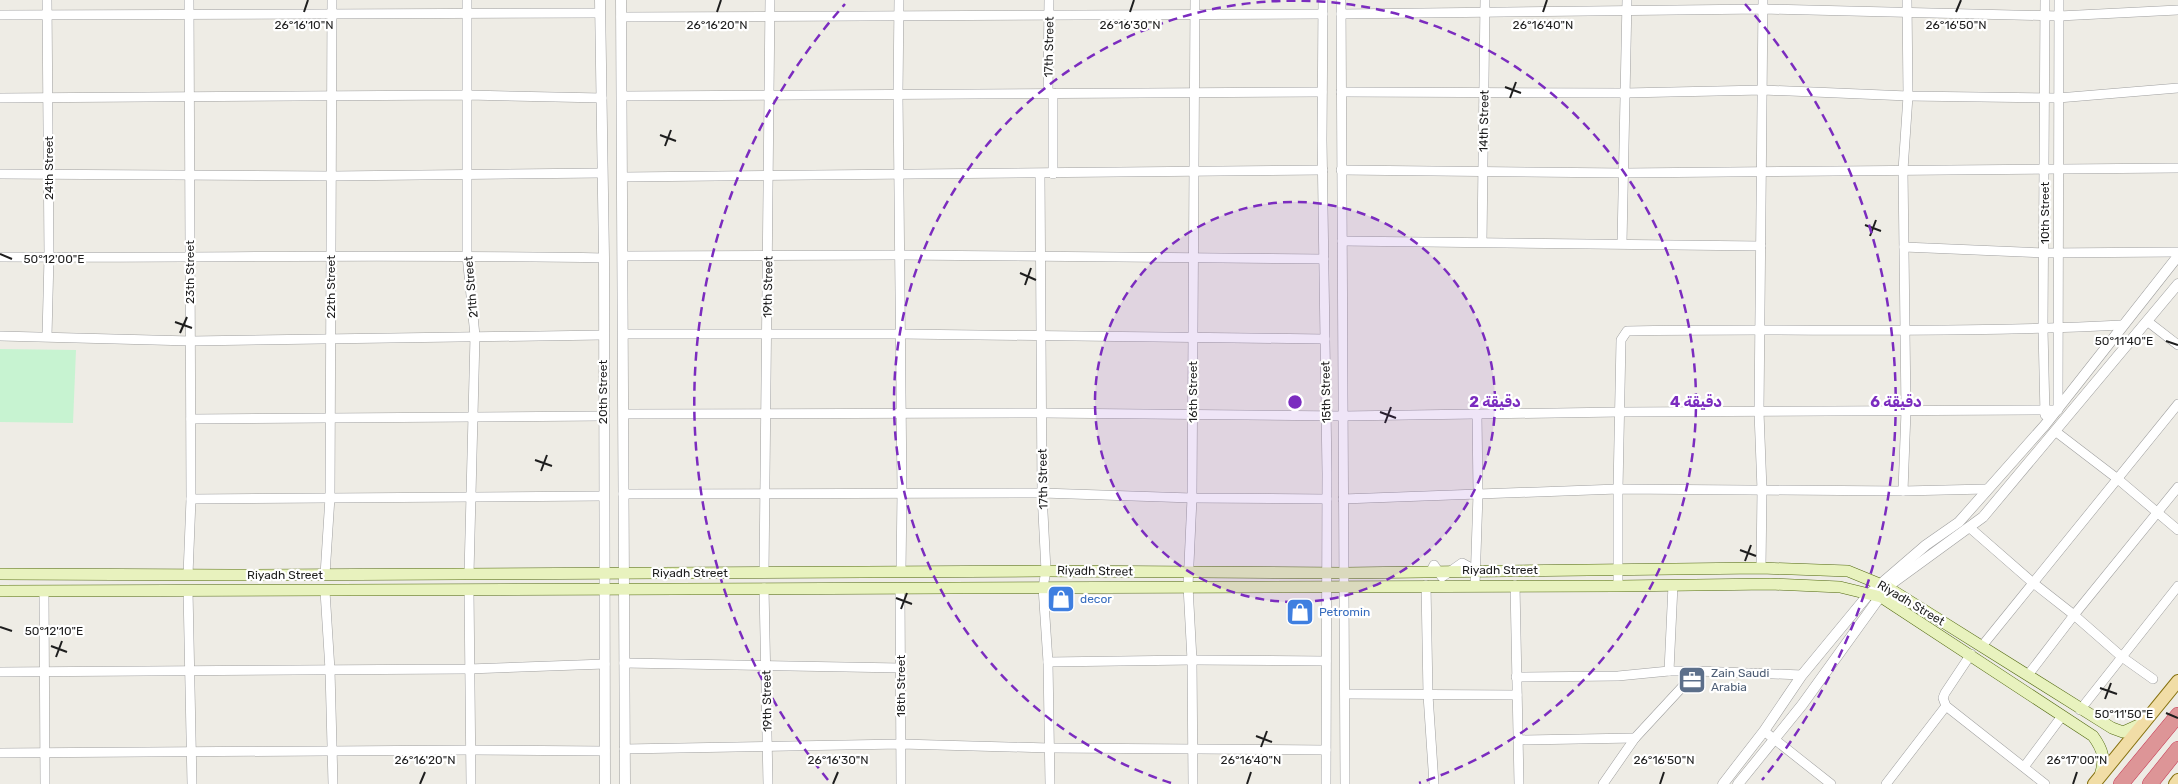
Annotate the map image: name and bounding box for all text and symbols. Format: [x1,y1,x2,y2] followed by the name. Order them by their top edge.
[1041,16,1057,78] street label: 17th Street
[274,18,334,32] text: 26°16'10"N
[687,18,747,32] text: 26°16'20"N
[1099,18,1161,32] text: 26°16'30"N
[1513,18,1573,32] text: 26°16'40"N
[1925,18,1987,32] text: 26°16'50"N
[1476,89,1492,152] street label: 14th Street
[42,136,56,200] street label: 24th Street
[2038,181,2052,244] street label: 10th Street
[183,240,197,304] street label: 23th Street
[23,252,85,266] text: 50°12'00"E
[324,255,338,319] street label: 22th Street
[461,255,481,318] street label: 21th Street
[760,256,776,318] street label: 19th Street
[2095,334,2153,348] text: 50°11'40"E
[596,360,610,424] street label: 20th Street
[1186,361,1200,423] street label: 16th Street
[1318,361,1334,423] street label: 15th Street
[1286,393,1304,411] centre of rings
[1469,393,1521,411] text: 2 دقيقة
[1670,393,1722,411] text: 4 دقيقة
[1870,393,1922,411] text: 6 دقيقة
[1035,448,1051,510] street label: 17th Street
[1057,563,1133,579] street label: Riyadh Street
[1462,563,1538,577] street label: Riyadh Street
[652,566,728,580] street label: Riyadh Street
[247,568,323,582] street label: Riyadh Street
[1875,577,1947,629] street label: Riyadh Street
[1046,584,1076,614] shop icon: decor
[1080,592,1112,606] place label: decor
[1285,597,1315,627] shop icon: Petromin
[1319,605,1370,619] place label: Petromin
[25,624,83,638] text: 50°12'10"E
[894,654,908,717] street label: 18th Street
[1677,665,1707,695] office icon: Zain Saudi Arabia
[1711,666,1769,694] place label: Zain Saudi Arabia
[759,670,775,732] street label: 19th Street
[2095,707,2153,721] text: 50°11'50"E
[395,753,455,767] text: 26°16'20"N
[807,753,869,767] text: 26°16'30"N
[1221,753,1281,767] text: 26°16'40"N
[1633,753,1695,767] text: 26°16'50"N
[2047,753,2107,767] text: 26°17'00"N

